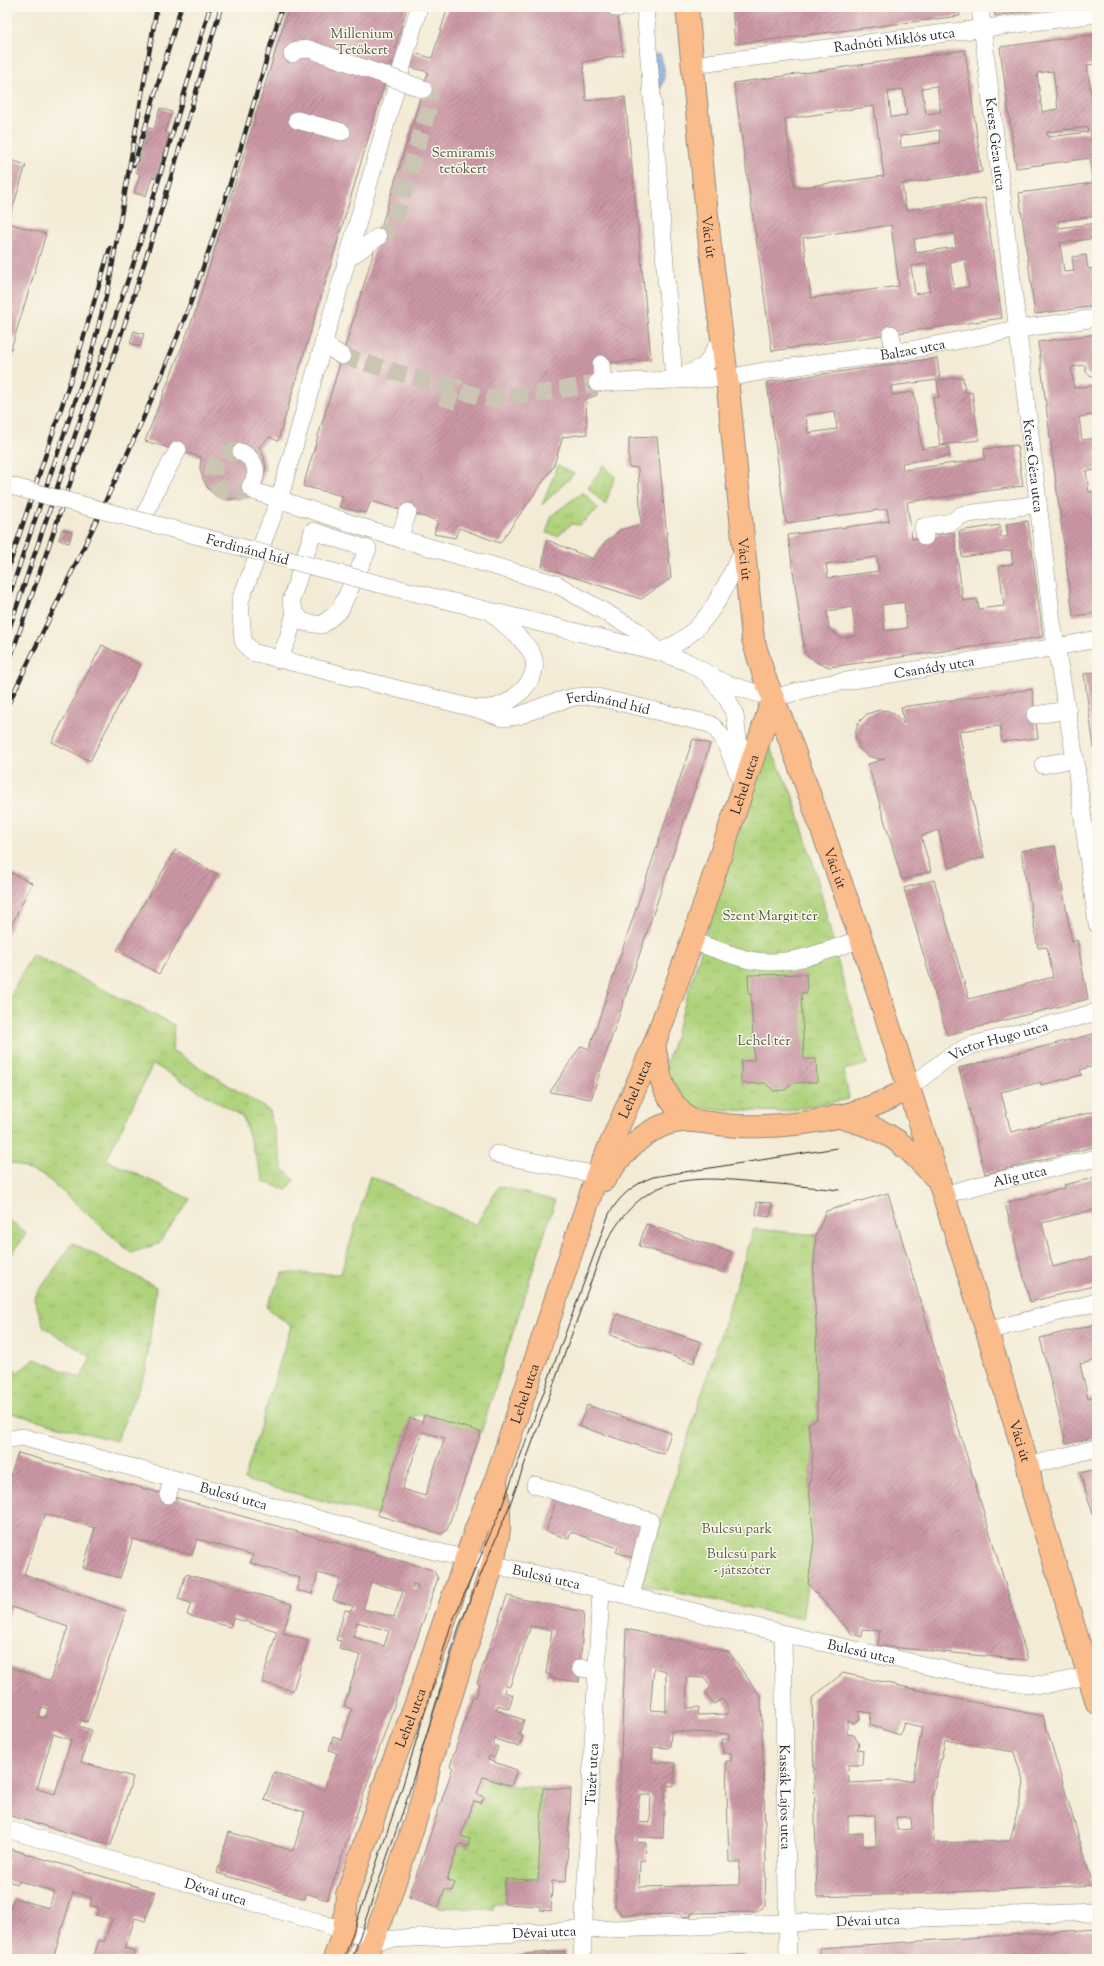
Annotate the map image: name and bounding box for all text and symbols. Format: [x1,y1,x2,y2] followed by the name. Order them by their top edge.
[833,24,957,59] street label: Radnóti Miklós utca
[331,25,394,61] park label: Millenium Tetőkert
[979,97,1010,193] street label: Kresz Géza utca
[431,144,495,180] park label: Semiramis tetőkert
[695,215,720,260] street label: Váci út
[879,335,948,367] street label: Balzac utca
[1016,418,1047,514] street label: Kresz Géza utca
[203,530,291,572] street label: Ferdinánd híd
[731,537,755,582] street label: Váci út
[893,652,977,685] street label: Csanády utca
[565,688,652,721] street label: Ferdinánd híd
[727,752,766,818] street label: Lehel utca
[817,845,850,892] street label: Váci út
[722,907,818,927] park label: Szent Margit tér
[946,1017,1051,1067] street label: Victor Hugo utca
[738,1032,791,1052] park label: Lehel tér
[615,1057,658,1122] street label: Lehel utca
[991,1162,1049,1194] street label: Alig utca
[507,1361,546,1427] street label: Lehel utca
[1003,1418,1034,1465] street label: Váci út
[197,1479,270,1517] street label: Bulcsú utca
[702,1520,773,1540] park label: Bulcsú park
[707,1545,778,1581] park label: Bulcsú park - játszótér
[510,1561,582,1596] street label: Bulcsú utca
[825,1636,898,1671] street label: Bulcsú utca
[392,1686,433,1751] street label: Lehel utca
[582,1742,605,1806] street label: Tüzér utca
[773,1744,794,1850] street label: Kassák Lajos utca
[182,1875,249,1912] street label: Dévai utca
[836,1911,901,1933] street label: Dévai utca
[512,1922,577,1945] street label: Dévai utca

